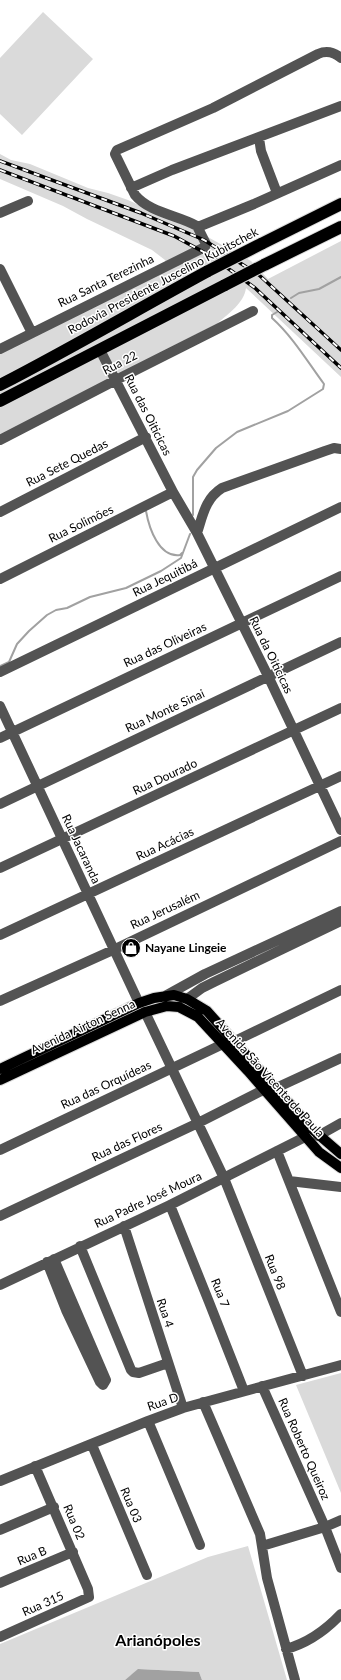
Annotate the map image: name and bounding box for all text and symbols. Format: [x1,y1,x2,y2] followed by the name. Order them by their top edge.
[65,223,261,337] street label: Rodovia Presidente Juscelino Kubitschek
[55,251,156,310] street label: Rua Santa Terezinha
[100,347,140,378] street label: Rua 22
[122,372,175,458] street label: Rua das Oiticicas
[23,435,110,490] street label: Rua Sete Quedas
[46,501,116,546] street label: Rua Solimões
[130,555,200,600] street label: Rua Jequitibá
[246,614,297,696] street label: Rua da Oiticicas
[121,619,209,670] street label: Rua das Oliveiras
[123,686,207,736] street label: Rua Monte Sinai
[130,755,200,798] street label: Rua Dourado
[59,812,104,886] street label: Rua Jacaranda
[134,824,196,863] street label: Rua Acácias
[128,887,202,932] street label: Rua Jerusalém
[120,937,142,959] shop icon: Nayane Lingeie
[145,940,227,955] place label: Nayane Lingeie
[28,996,137,1057] street label: Avenida Airton Senna
[213,1015,328,1140] street label: Avenida São Vicente de Paula
[58,1057,153,1112] street label: Rua das Orquídeas
[89,1119,164,1164] street label: Rua das Flores
[92,1168,204,1231] street label: Rua Padre José Moura
[262,1252,289,1292] street label: Rua 98
[208,1276,233,1310] street label: Rua 7
[154,1296,177,1329] street label: Rua 4
[145,1389,180,1414] street label: Rua D
[275,1395,334,1503] street label: Rua Roberto Queiroz
[117,1485,146,1525] street label: Rua 03
[60,1502,89,1542] street label: Rua 02
[15,1543,49,1568] street label: Rua B
[20,1588,66,1619] street label: Rua 315
[114,1630,201,1649] district label: Arianópoles

